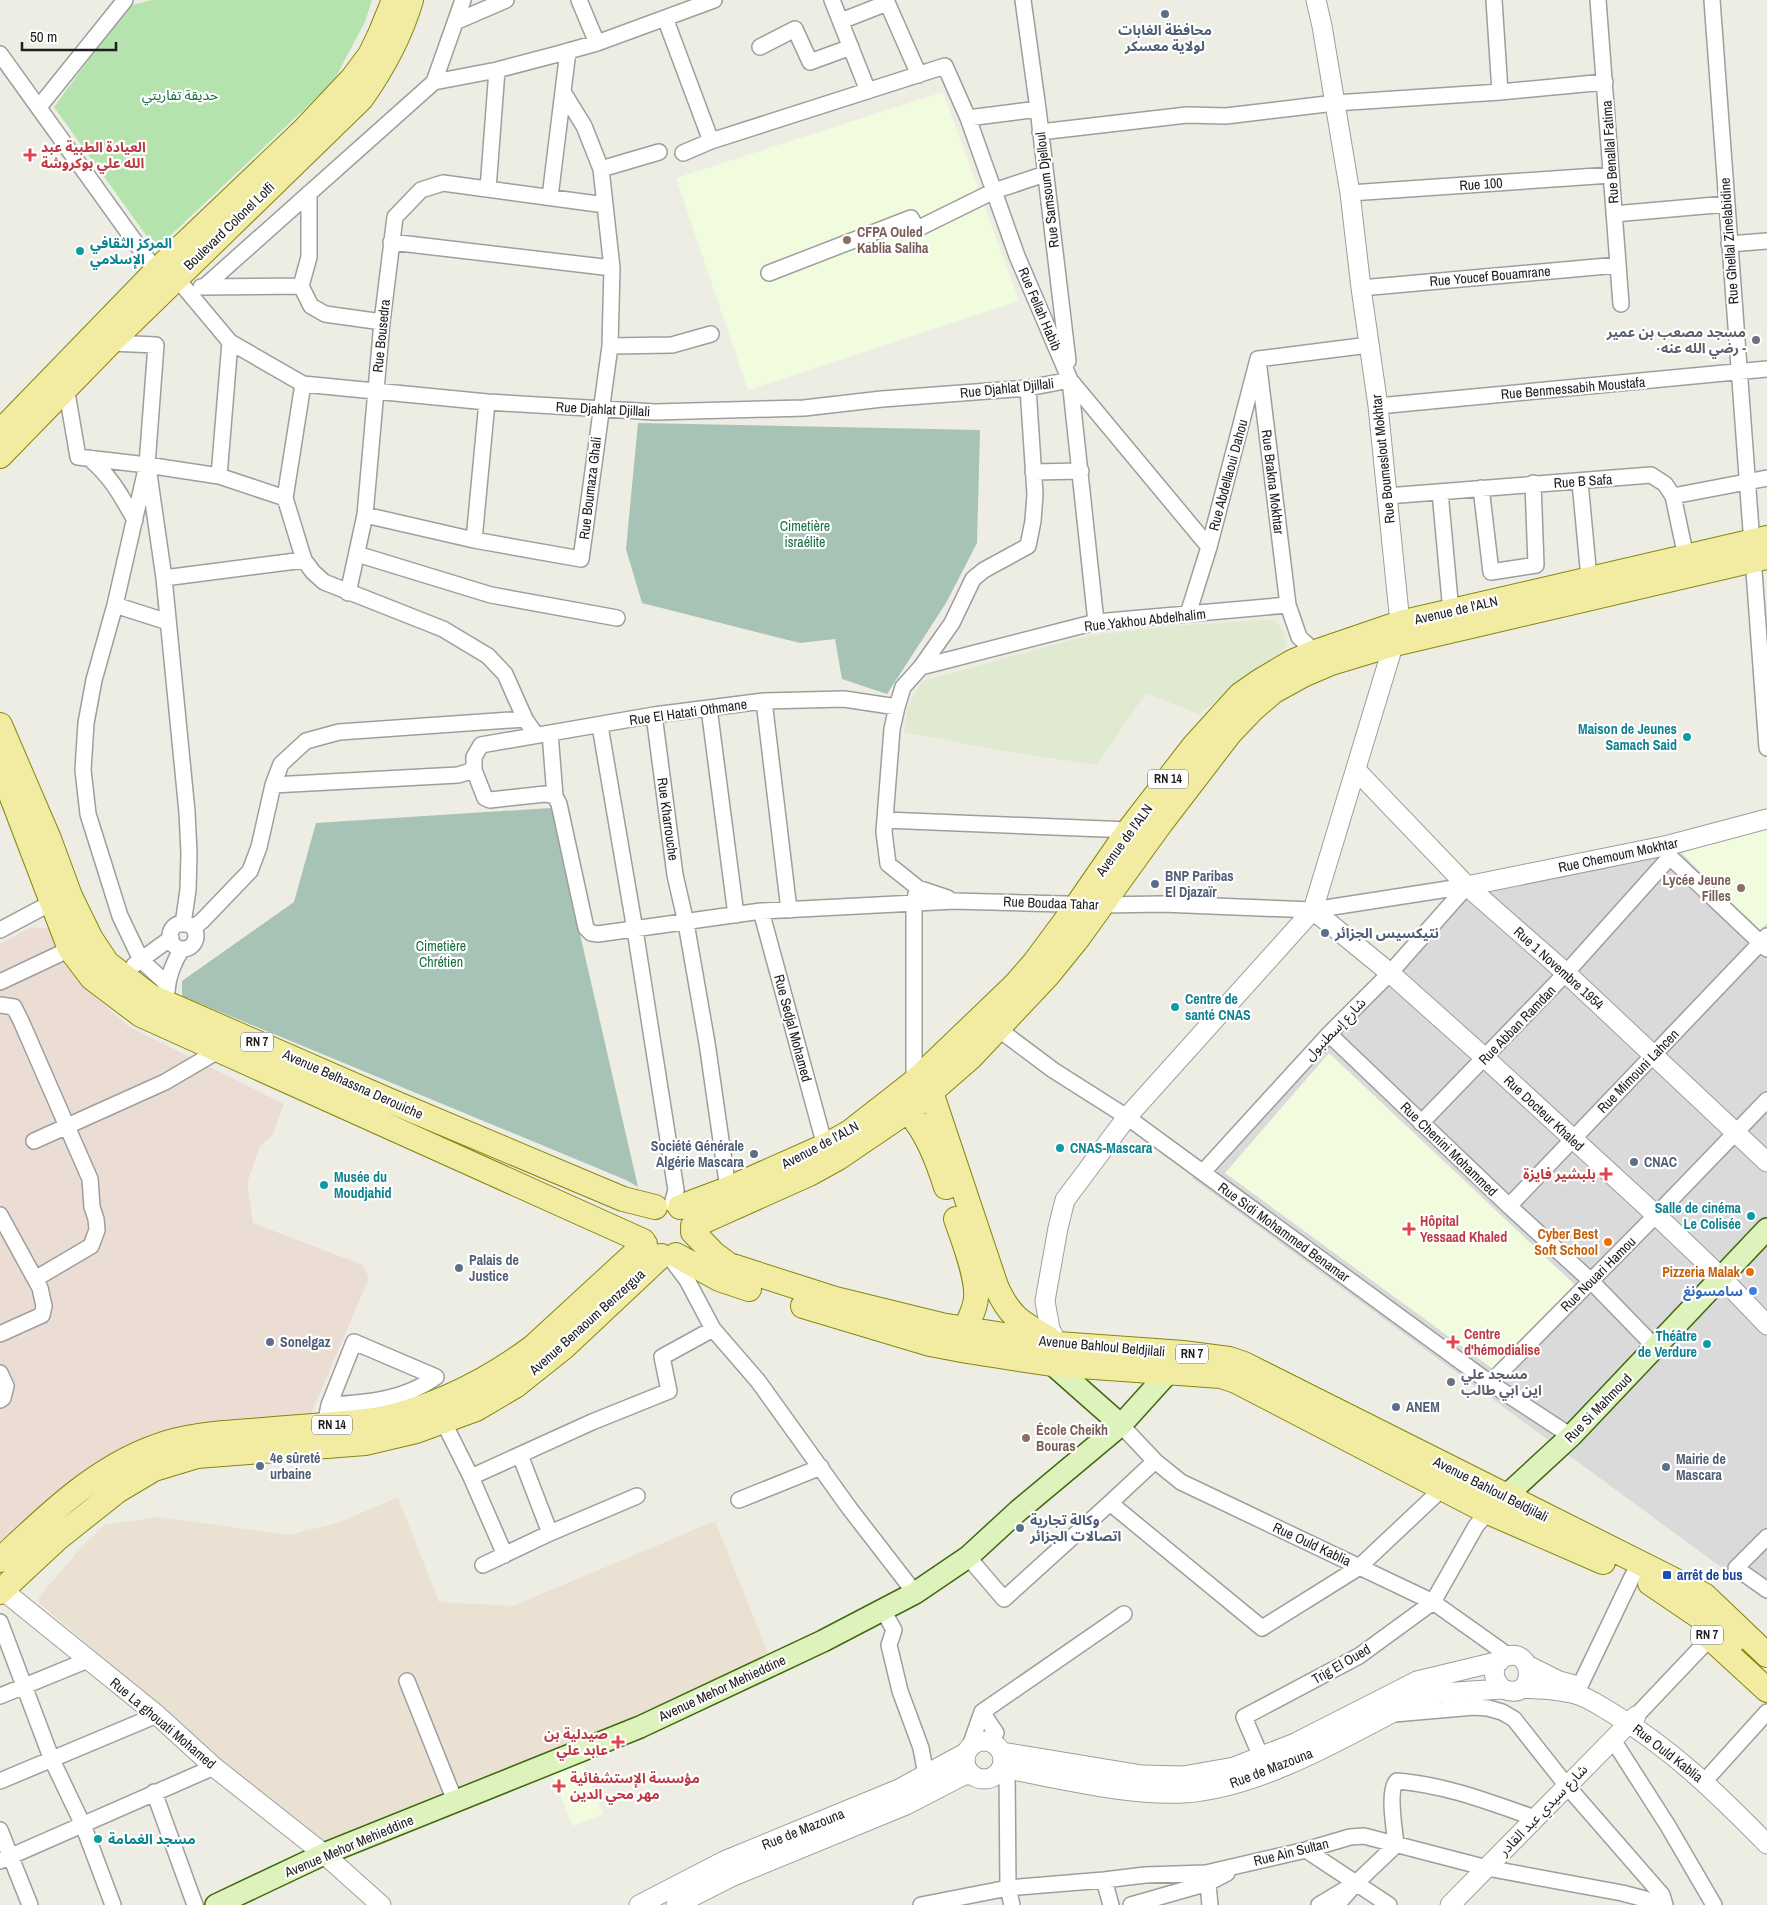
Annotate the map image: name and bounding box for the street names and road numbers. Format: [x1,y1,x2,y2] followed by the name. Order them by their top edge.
[1597,99,1623,204] street label: Rue Benallal Fatima
[1031,131,1063,249] street label: Rue Samsoum Djelloul
[1459,174,1503,194] street label: Rue 100
[1716,177,1742,305] street label: Rue Ghellal Zinelabidine
[180,178,278,274] street label: Boulevard Colonel Lotfi
[1429,262,1551,290] street label: Rue Youcef Bouamrane
[1014,265,1066,353] street label: Rue Fellah Habib
[368,298,394,373] street label: Rue Bousedra
[1500,373,1647,403] street label: Rue Benmessabih Moustafa
[959,374,1055,402] street label: Rue Djahlat Djillali
[1367,393,1399,524] street label: Rue Boumeslout Mokhtar
[555,398,651,420] street label: Rue Djahlat Djillali
[1204,417,1252,533] street label: Rue Abdellaoui Dahou
[1258,429,1288,536] street label: Rue Brakna Mokhtar
[575,436,605,540] street label: Rue Boumaza Ghali
[1553,470,1614,492] street label: Rue B Safa
[1412,592,1499,629] street label: Avenue de l'ALN
[1083,605,1207,635] street label: Rue Yakhou Abdelhalim
[628,695,748,729] street label: Rue El Hatati Othmane
[1148,770,1188,789] road number: RN 14
[653,776,683,862] street label: Rue Kharrouche
[1091,800,1156,880] street label: Avenue de l'ALN
[1557,833,1680,876] street label: Rue Chemoum Mokhtar
[1003,892,1099,914] street label: Rue Boudaa Tahar
[1510,923,1608,1014] street label: Rue 1 Novembre 1954
[770,972,816,1084] street label: Rue Sedjal Mohamed
[1475,982,1559,1068] street label: Rue Abban Ramdan
[1301,994,1371,1066] street label: شارع إسطنبول
[1593,1025,1683,1117] street label: Rue Mimouni Lahcen
[241,1032,273,1052] road number: RN 7
[279,1045,426,1123] street label: Avenue Belhassna Derouiche
[1500,1071,1588,1155] street label: Rue Docteur Khaled
[1397,1098,1501,1200] street label: Rue Chenini Mohammed
[777,1117,862,1173] street label: Avenue de l'ALN
[1215,1178,1353,1286] street label: Rue Sidi Mohammed Benamar
[1557,1233,1639,1315] street label: Rue Nouari Hamou
[525,1265,649,1379] street label: Avenue Benaoum Benzergua
[1037,1331,1166,1360] street label: Avenue Bahloul Beldjilali
[1176,1345,1208,1364] road number: RN 7
[1560,1370,1636,1446] street label: Rue Si Mahmoud
[312,1416,352,1434] road number: RN 14
[1430,1452,1552,1526] street label: Avenue Bahloul Beldjilali
[1270,1518,1355,1570] street label: Rue Ould Kablia
[1691,1626,1723,1644] road number: RN 7
[1308,1640,1374,1688] street label: Trig El Oued
[655,1651,788,1726] street label: Avenue Mehor Mehieddine
[106,1673,220,1773] street label: Rue La ghouati Mohamed
[1629,1720,1707,1786] street label: Rue Ould Kablia
[1227,1744,1316,1792] street label: Rue de Mazouna
[1494,1760,1593,1862] street label: شارع سيدي عبد القادر
[759,1804,847,1854] street label: Rue de Mazouna
[281,1811,416,1882] street label: Avenue Mehor Mehieddine
[1252,1834,1330,1870] street label: Rue Ain Sultan

